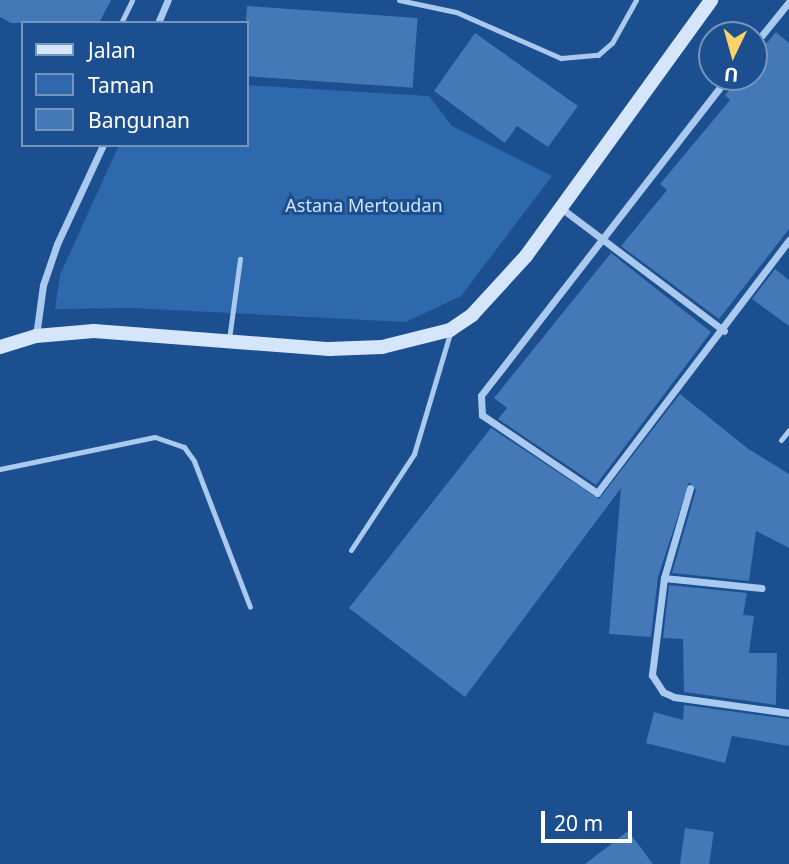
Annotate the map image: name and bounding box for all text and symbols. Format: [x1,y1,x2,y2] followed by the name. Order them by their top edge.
[21,21,248,147] legend
[698,21,768,91] north arrow
[88,36,136,64] text: Jalan
[723,61,740,89] text: U
[88,71,154,99] text: Taman
[88,106,190,134] text: Bangunan
[285,194,443,216] park label: Astana Mertoudan
[544,798,635,842] scale bar
[554,809,603,837] text: 20 m

